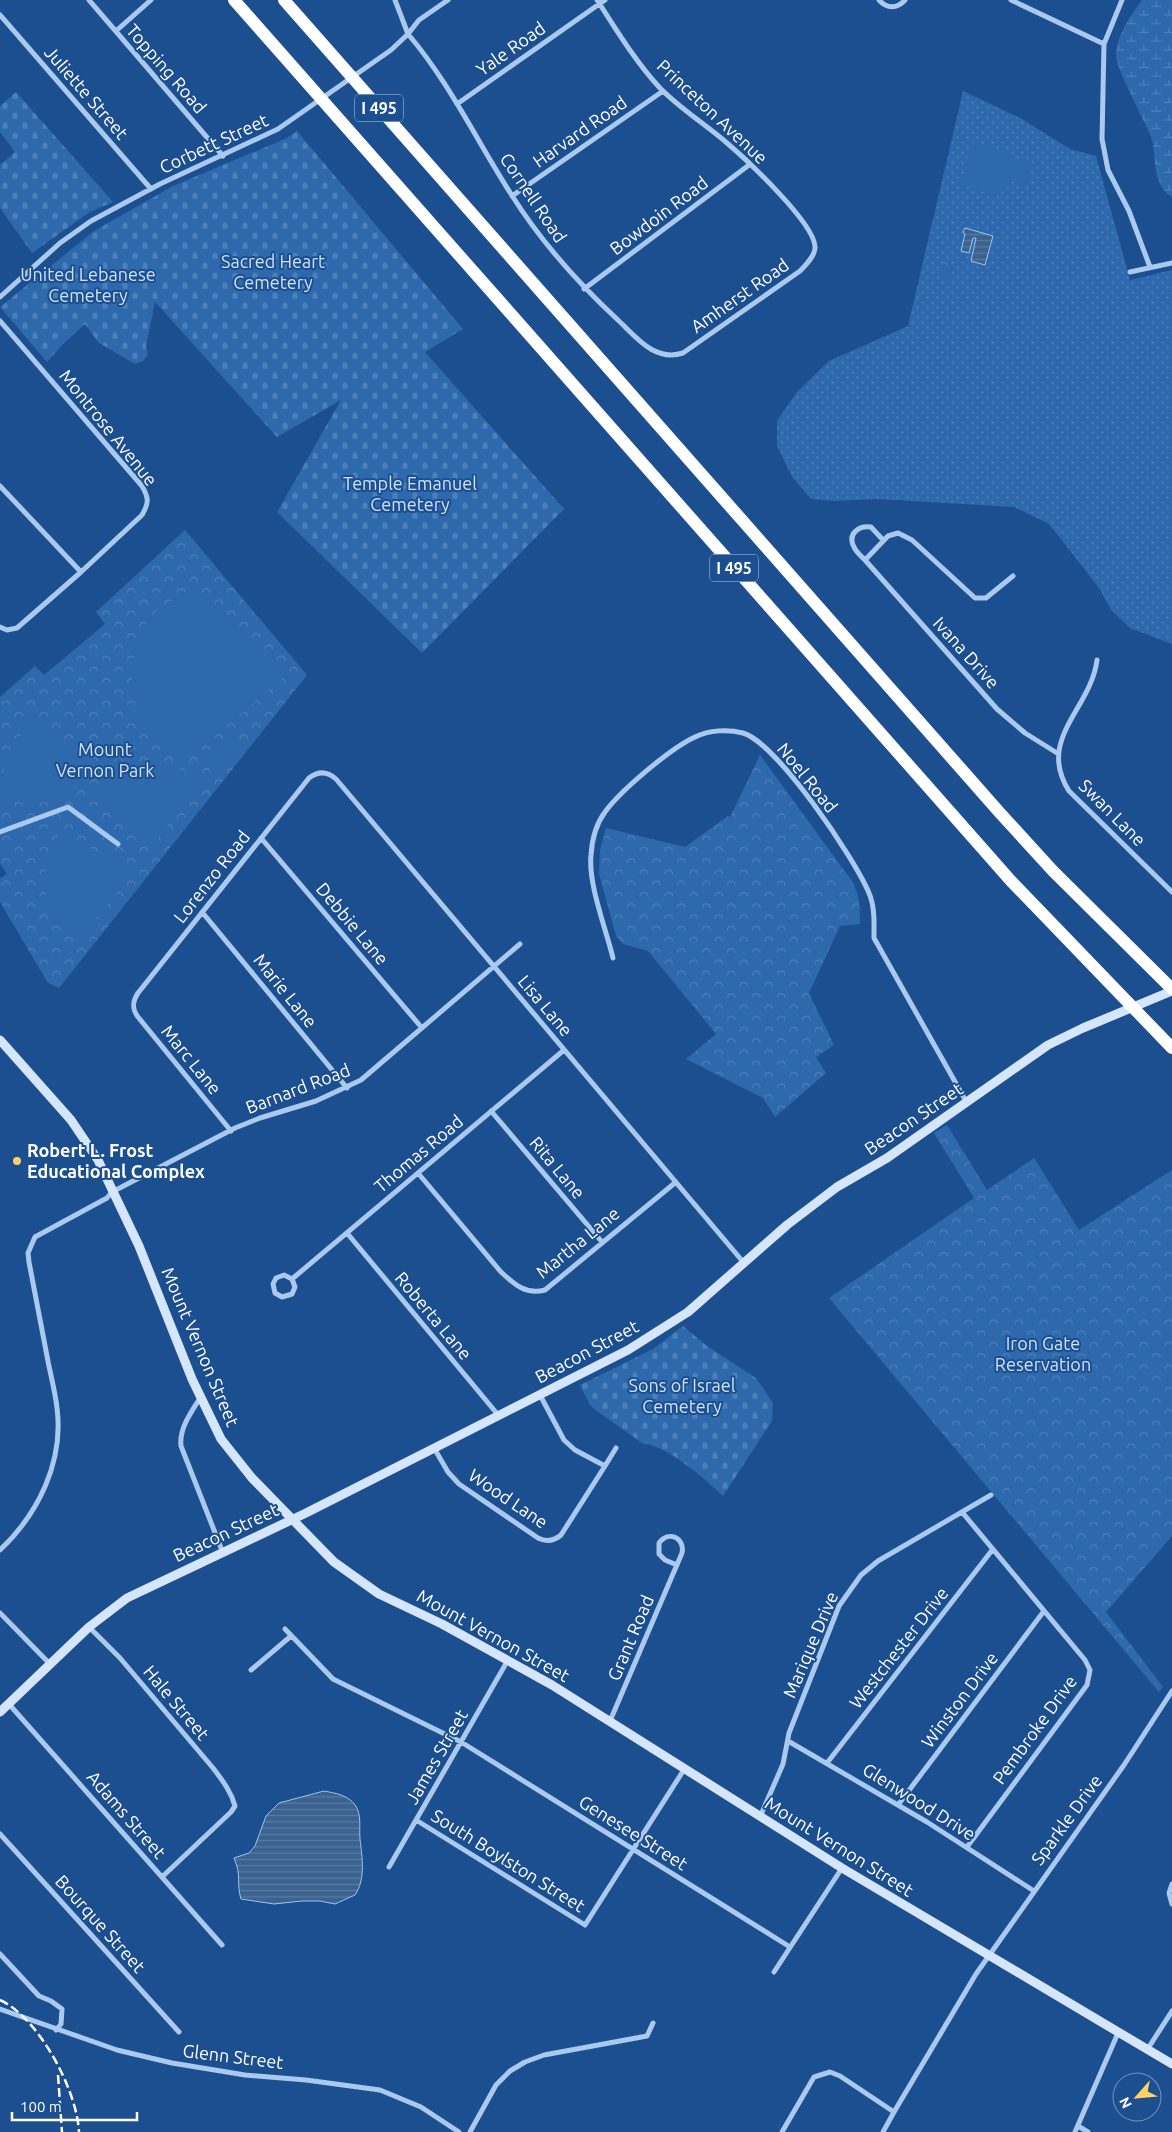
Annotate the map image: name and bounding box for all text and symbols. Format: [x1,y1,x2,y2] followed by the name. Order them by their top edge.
[472,17,549,79] street label: Yale Road
[123,20,211,117] street label: Topping Road
[41,42,133,143] street label: Juliette Street
[654,55,772,167] street label: Princeton Avenue
[529,91,630,171] street label: Harvard Road
[355,95,403,122] road number: I 495
[156,109,271,177] street label: Corbett Street
[497,149,571,246] street label: Cornell Road
[606,172,711,258] street label: Bowdoin Road
[221,251,325,292] park label: Sacred Heart Cemetery
[687,254,792,336] street label: Amherst Road
[20,264,156,305] park label: United Lebanese Cemetery
[56,365,162,489] street label: Montrose Avenue
[343,473,477,514] park label: Temple Emanuel Cemetery
[710,554,758,582] road number: I 495
[930,613,1004,692] street label: Ivana Drive
[56,739,154,780] park label: Mount Vernon Park
[774,739,842,816] street label: Noel Road
[1075,775,1150,850] street label: Swan Lane
[169,827,253,926] street label: Lorenzo Road
[313,878,393,968] street label: Debbie Lane
[250,950,321,1031] street label: Marie Lane
[515,971,577,1040] street label: Lisa Lane
[158,1021,226,1098] street label: Marc Lane
[243,1059,353,1117] street label: Barnard Road
[861,1078,966,1158] street label: Beacon Street
[370,1111,467,1196] street label: Thomas Road
[526,1132,589,1202] street label: Rita Lane
[27,1140,205,1181] place label: Robert L. Frost Educational Complex
[11,1155,23,1167] marker: Robert L. Frost Educational Complex
[532,1203,623,1282] street label: Martha Lane
[158,1264,244,1429] street label: Mount Vernon Street
[391,1268,476,1363] street label: Roberta Lane
[531,1315,642,1387] street label: Beacon Street
[995,1333,1091,1374] park label: Iron Gate Reservation
[629,1375,736,1416] park label: Sons of Israel Cemetery
[465,1465,552,1532] street label: Wood Lane
[170,1499,282,1565] street label: Beacon Street
[845,1583,952,1712] street label: Westchester Drive
[414,1585,573,1685] street label: Mount Vernon Street
[779,1588,841,1701] street label: Marique Drive
[603,1592,657,1683] street label: Grant Road
[917,1648,1001,1751] street label: Winston Drive
[140,1661,214,1744] street label: Hale Street
[988,1671,1080,1788] street label: Pembroke Drive
[401,1706,471,1807] street label: James Street
[860,1758,980,1844] street label: Glenwood Drive
[83,1767,170,1862] street label: Adams Street
[1027,1770,1106,1868] street label: Sparkle Drive
[576,1791,691,1874] street label: Genesee Street
[762,1792,917,1900] street label: Mount Vernon Street
[428,1805,589,1916] street label: South Boylston Street
[52,1871,150,1976] street label: Bourque Street
[182,2040,285,2072] street label: Glenn Street
[1112,2072,1162,2122] north arrow
[12,2090,138,2122] scale bar
[1116,2095,1135,2111] text: N
[20,2098,62,2115] text: 100 m

